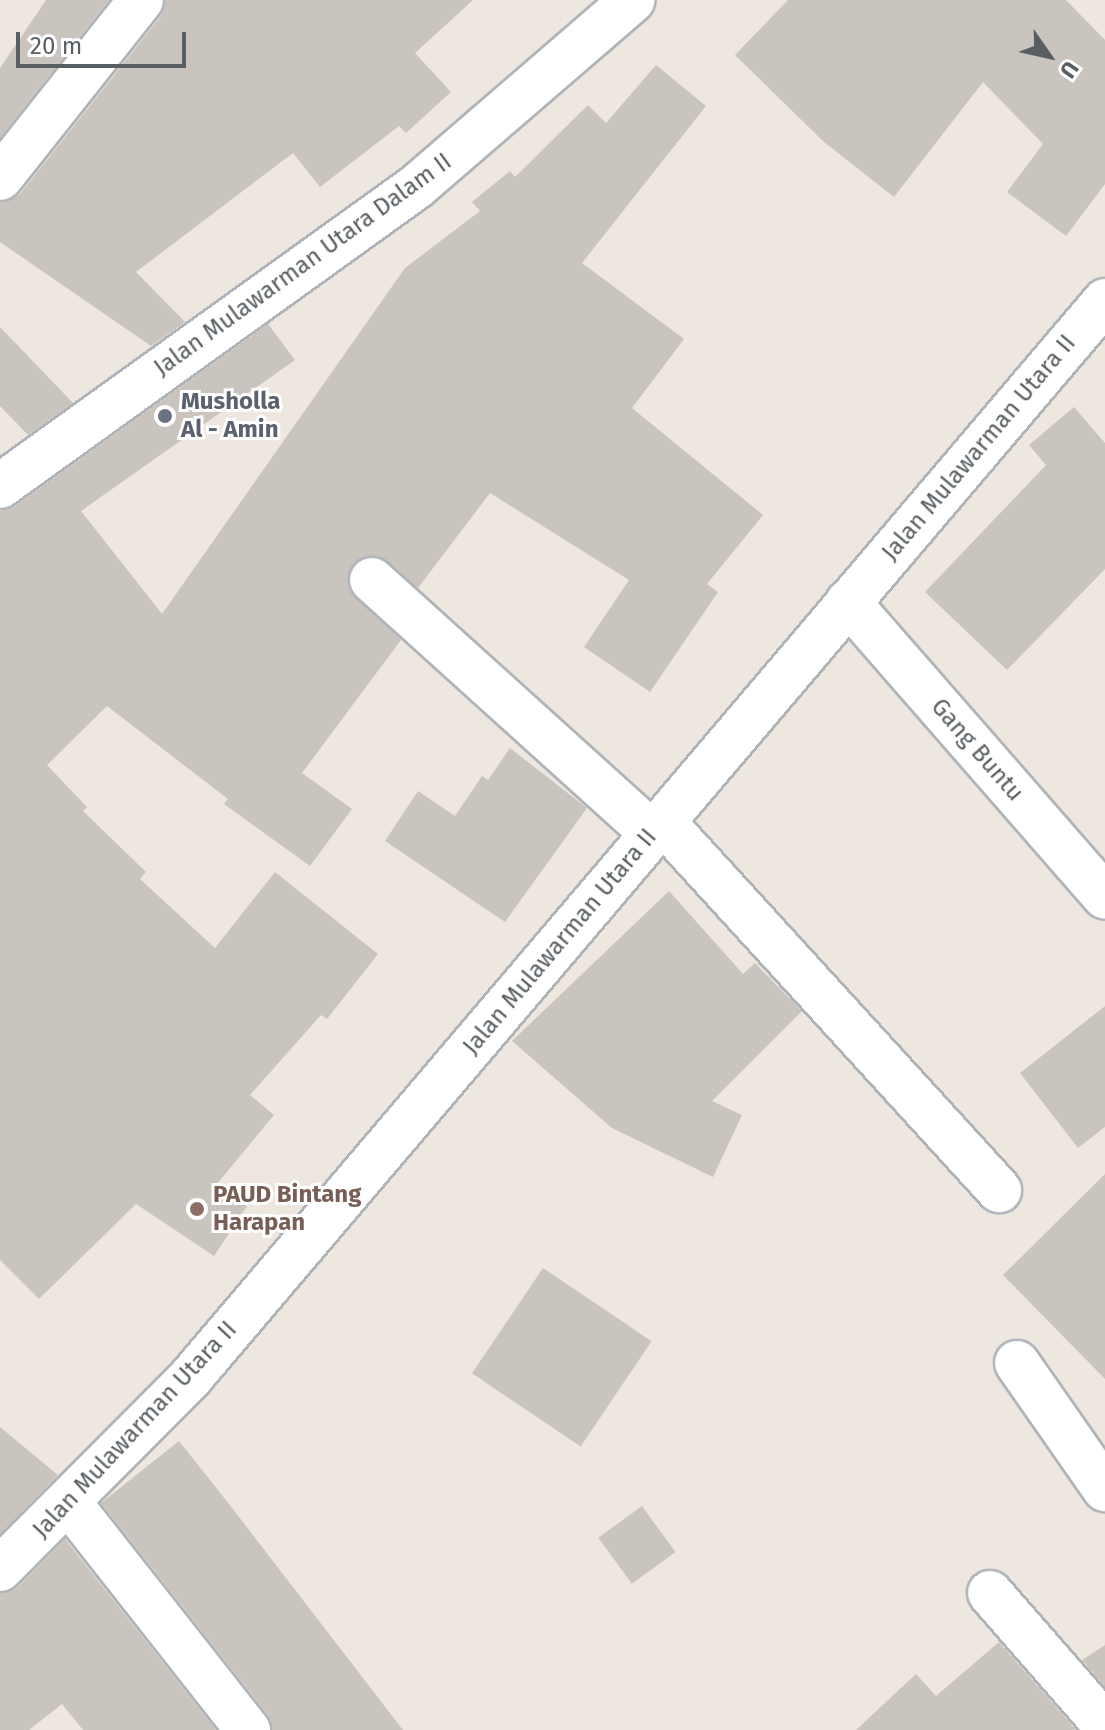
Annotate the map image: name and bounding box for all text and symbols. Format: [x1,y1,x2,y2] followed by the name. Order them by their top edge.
[20,16,190,66] scale bar
[1009,16,1089,96] north arrow
[30,32,82,60] text: 20 m
[1054,56,1085,83] text: U
[149,147,457,383] street label: Jalan Mulawarman Utara Dalam II
[876,329,1082,567] street label: Jalan Mulawarman Utara II
[181,388,280,444] place label: Musholla Al - Amin
[156,407,174,425] marker: Musholla Al - Amin
[925,693,1029,807] street label: Gang Buntu
[457,823,663,1061] street label: Jalan Mulawarman Utara II
[213,1181,361,1237] place label: PAUD Bintang Harapan
[188,1200,206,1218] marker: PAUD Bintang Harapan
[27,1316,243,1544] street label: Jalan Mulawarman Utara II

